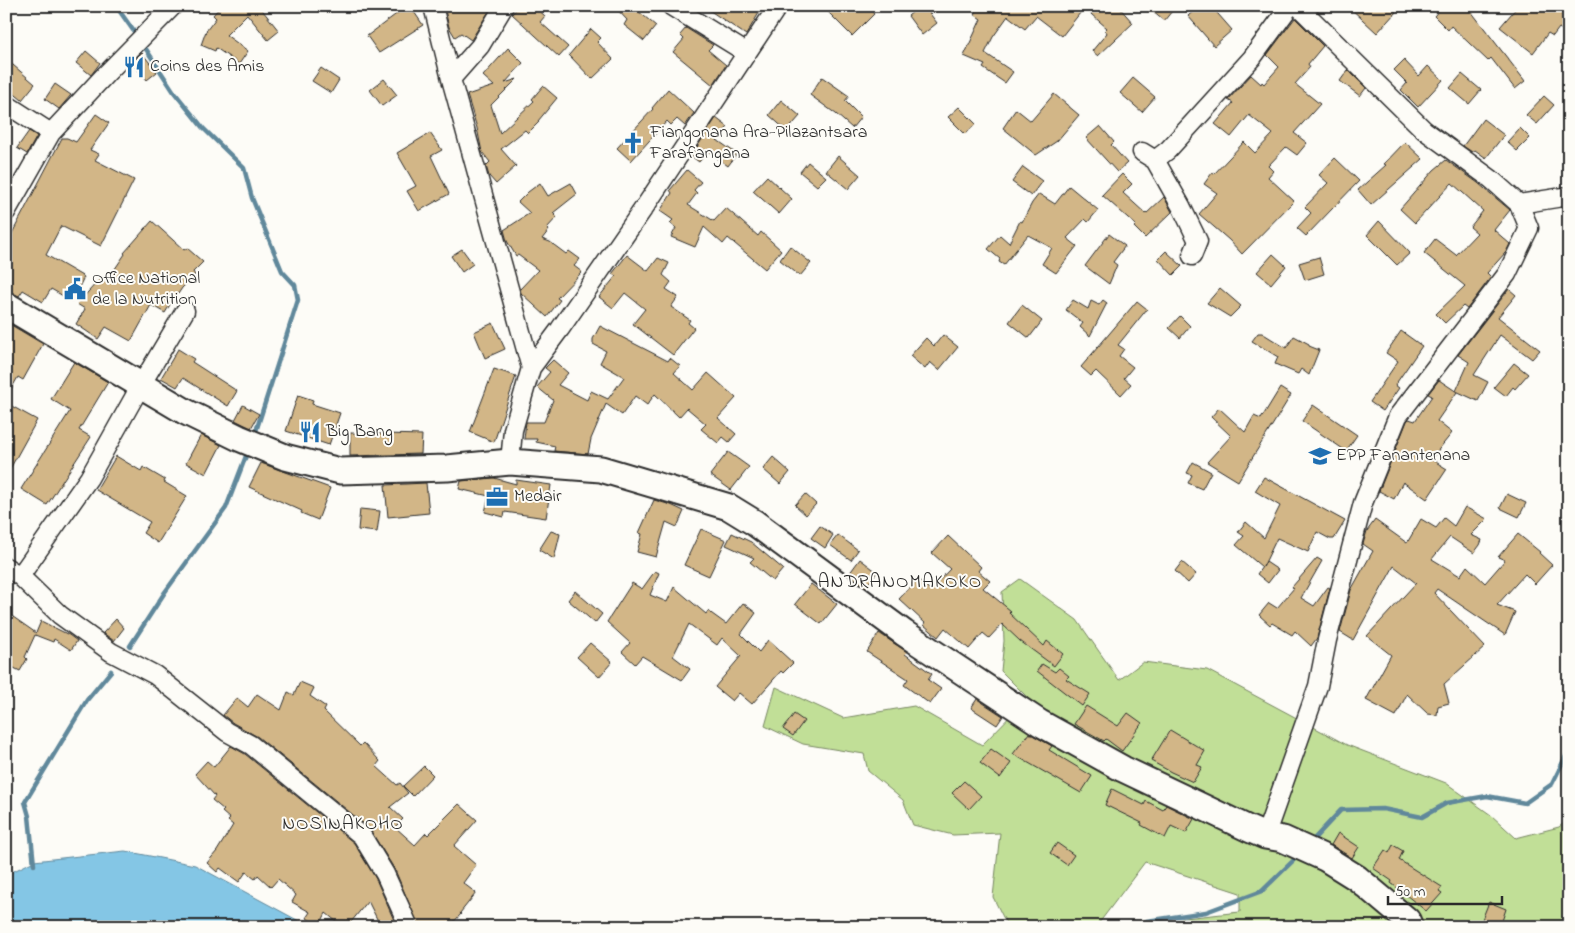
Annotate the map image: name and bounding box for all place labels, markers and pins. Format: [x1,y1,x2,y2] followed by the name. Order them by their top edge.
[121,54,147,80] restaurant icon: Coins des Amis
[150,54,264,80] place label: Coins des Amis
[649,120,867,168] place label: Fiangonana Ara-Pilazantsara Farafangana
[620,130,646,156] church icon: Fiangonana Ara-Pilazantsara Farafangana
[92,266,200,313] place label: Office National de la Nutrition
[62,276,88,302] public building icon: Office National de la Nutrition
[297,419,323,445] restaurant icon: Big Bang
[325,419,393,446] place label: Big Bang
[1307,443,1333,469] school or university icon: EPP Fanantenana
[1336,443,1470,469] place label: EPP Fanantenana
[484,484,510,510] office icon: Medair
[514,484,562,510] place label: Medair

